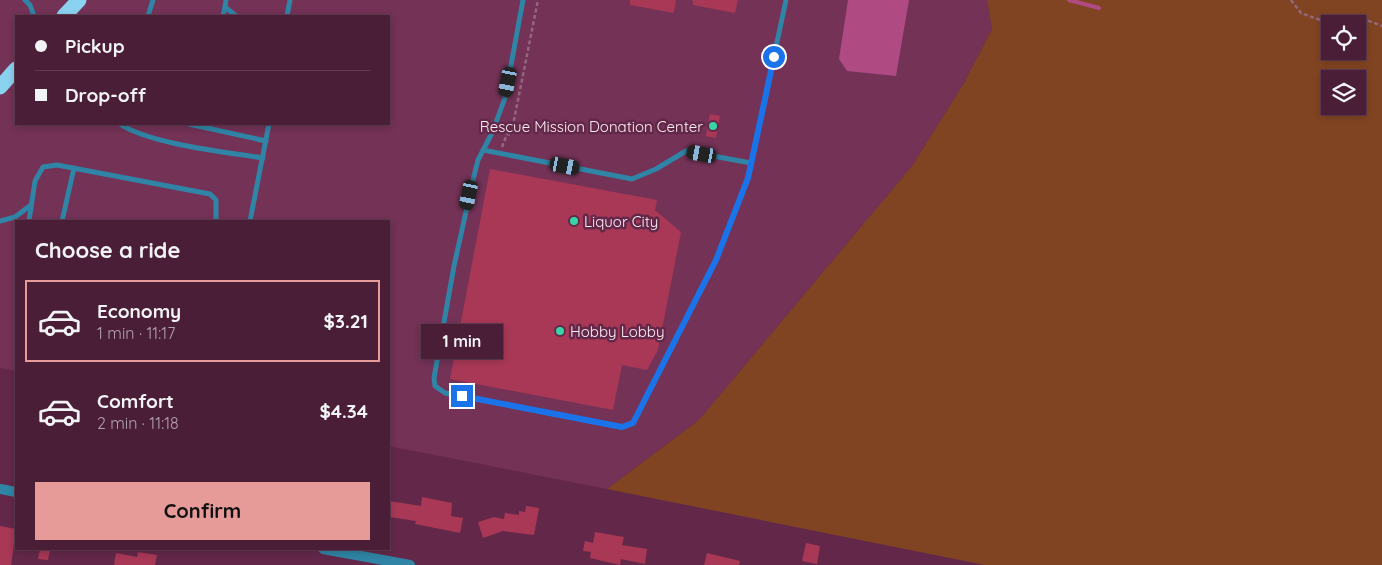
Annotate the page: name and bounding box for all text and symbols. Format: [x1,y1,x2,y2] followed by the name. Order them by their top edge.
[1321,15,1366,115] map controls
[1321,15,1366,60] button: locate
[65,34,125,58] text: Pickup
[763,46,785,68] route start
[497,66,518,98] car
[1321,70,1366,115] button: layers
[65,83,146,107] text: Drop-off
[480,117,703,136] place label: Rescue Mission Donation Center
[707,120,719,132] marker: Rescue Mission Donation Center
[685,144,718,164] car
[548,156,581,176] car
[458,179,479,211] car
[584,212,658,231] place label: Liquor City
[568,215,580,227] marker: Liquor City
[35,236,180,264] text: Choose a ride
[37,299,82,344] icon: car
[97,299,181,323] text: Economy
[324,309,368,333] text: $3.21
[570,322,664,341] place label: Hobby Lobby
[97,323,175,343] text: 1 min · 11:17
[421,324,503,358] callout: 1 min
[554,325,566,337] marker: Hobby Lobby
[443,331,481,351] text: 1 min
[451,385,473,407] route end
[37,389,82,434] icon: car
[97,389,174,413] text: Comfort
[319,399,368,423] text: $4.34
[97,413,179,433] text: 2 min · 11:18
[35,482,370,540] button: Confirm

